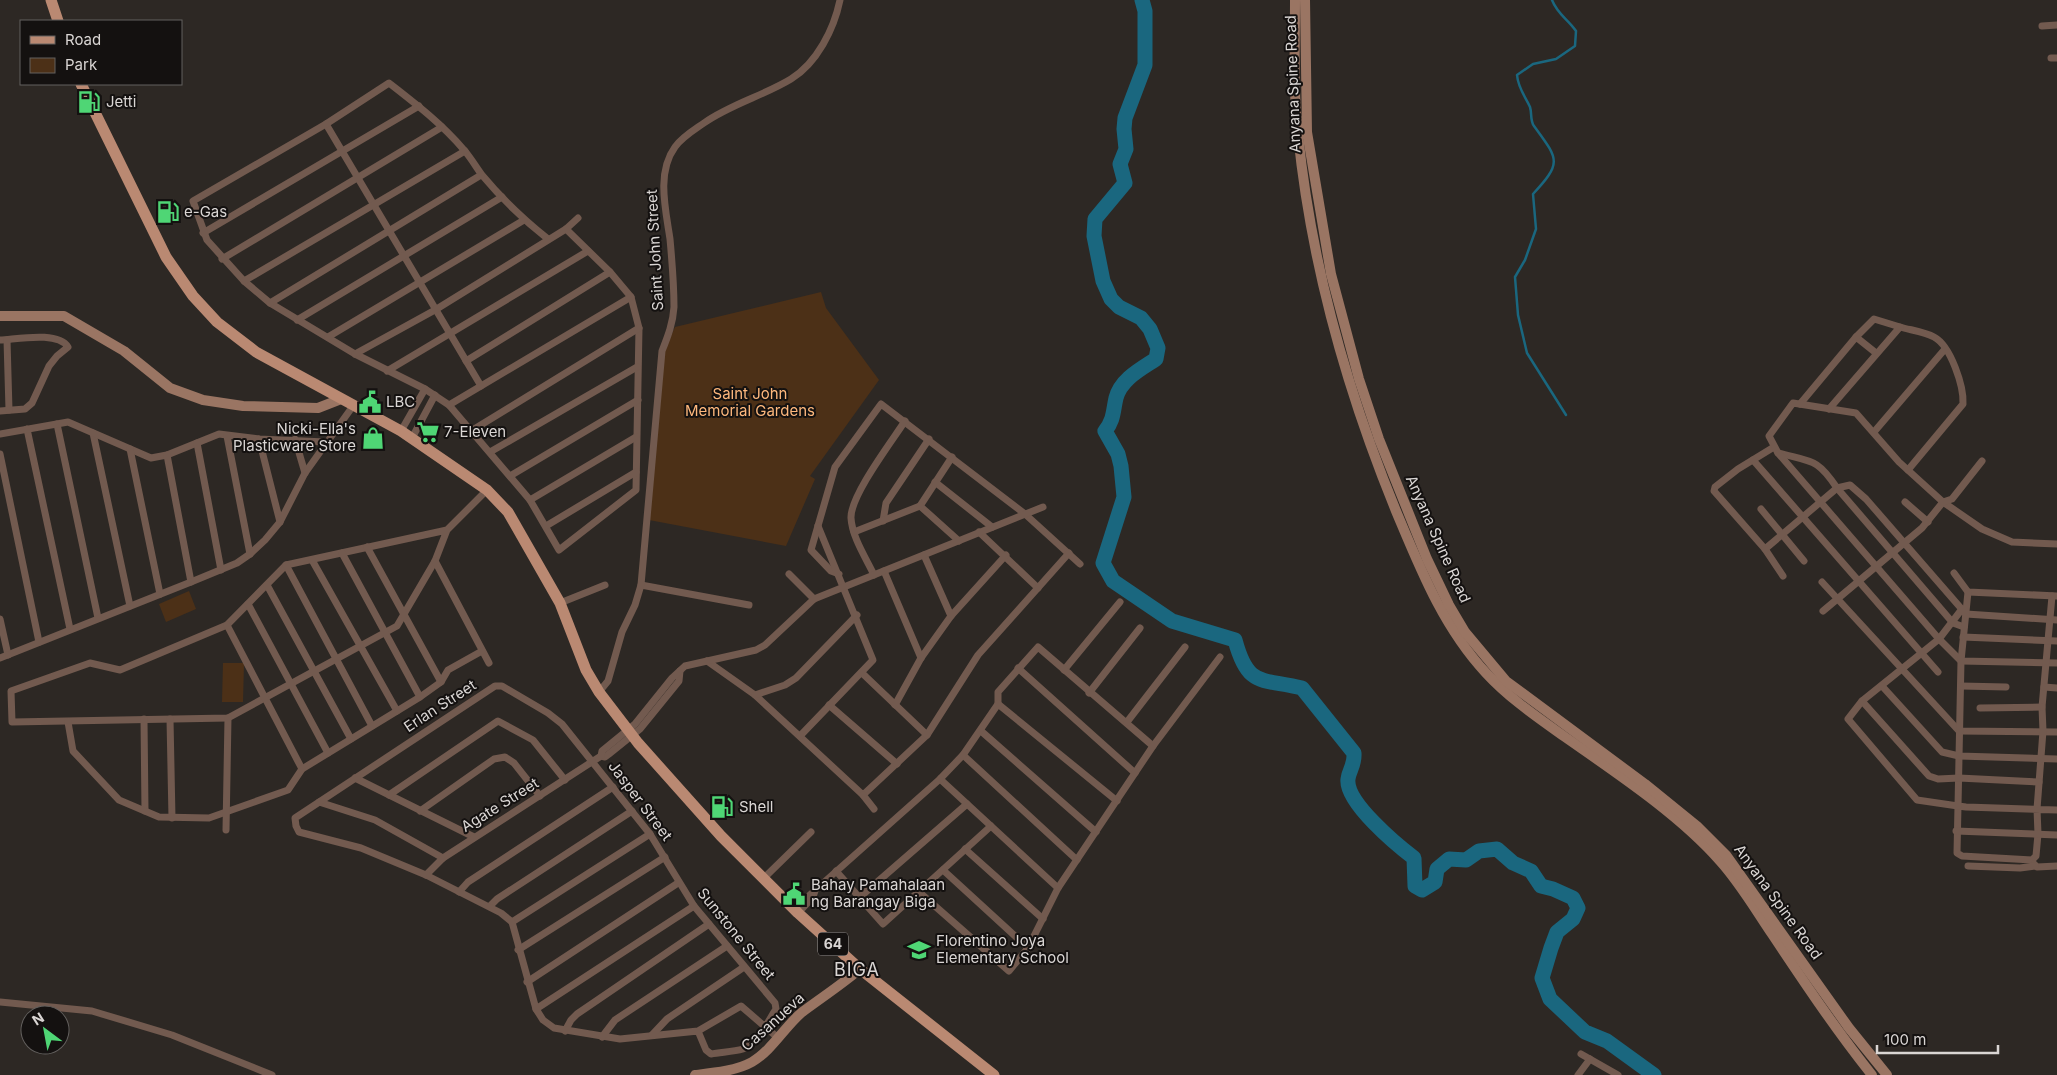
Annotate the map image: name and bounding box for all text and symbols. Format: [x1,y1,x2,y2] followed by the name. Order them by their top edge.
[1281,15,1304,153] street label: Anyana Spine Road
[20,20,182,85] legend
[65,30,101,49] text: Road
[65,55,98,74] text: Park
[76,89,102,115] fuel station icon: Jetti
[106,92,136,111] place label: Jetti
[642,189,667,311] street label: Saint John Street
[155,199,181,225] fuel station icon: e-Gas
[184,202,227,221] place label: e-Gas
[685,384,815,420] park label: Saint John Memorial Gardens
[357,389,383,415] public building icon: LBC
[386,392,415,411] place label: LBC
[233,419,356,455] place label: Nicki-Ella's Plasticware Store
[415,419,441,445] supermarket icon: 7-Eleven
[444,422,506,441] place label: 7-Eleven
[360,425,386,451] shop icon: Nicki-Ella's Plasticware Store
[1402,472,1475,606] street label: Anyana Spine Road
[400,675,480,736] street label: Erlan Street
[604,757,677,844] street label: Jasper Street
[457,773,542,836] street label: Agate Street
[709,794,735,820] fuel station icon: Shell
[739,797,774,816] place label: Shell
[1730,840,1827,963] street label: Anyana Spine Road
[811,875,945,911] place label: Bahay Pamahalaan ng Barangay Biga
[781,881,807,907] public building icon: Bahay Pamahalaan ng Barangay Biga
[693,884,779,984] street label: Sunstone Street
[936,931,1069,967] place label: Florentino Joya Elementary School
[818,932,848,956] road number: 64
[906,937,932,963] school or university icon: Florentino Joya Elementary School
[834,959,880,980] district label: BIGA
[737,988,808,1055] street label: Casanueva
[20,1005,70,1055] north arrow
[29,1009,47,1029] text: N
[1877,1022,1998,1054] scale bar
[1884,1030,1926,1049] text: 100 m

